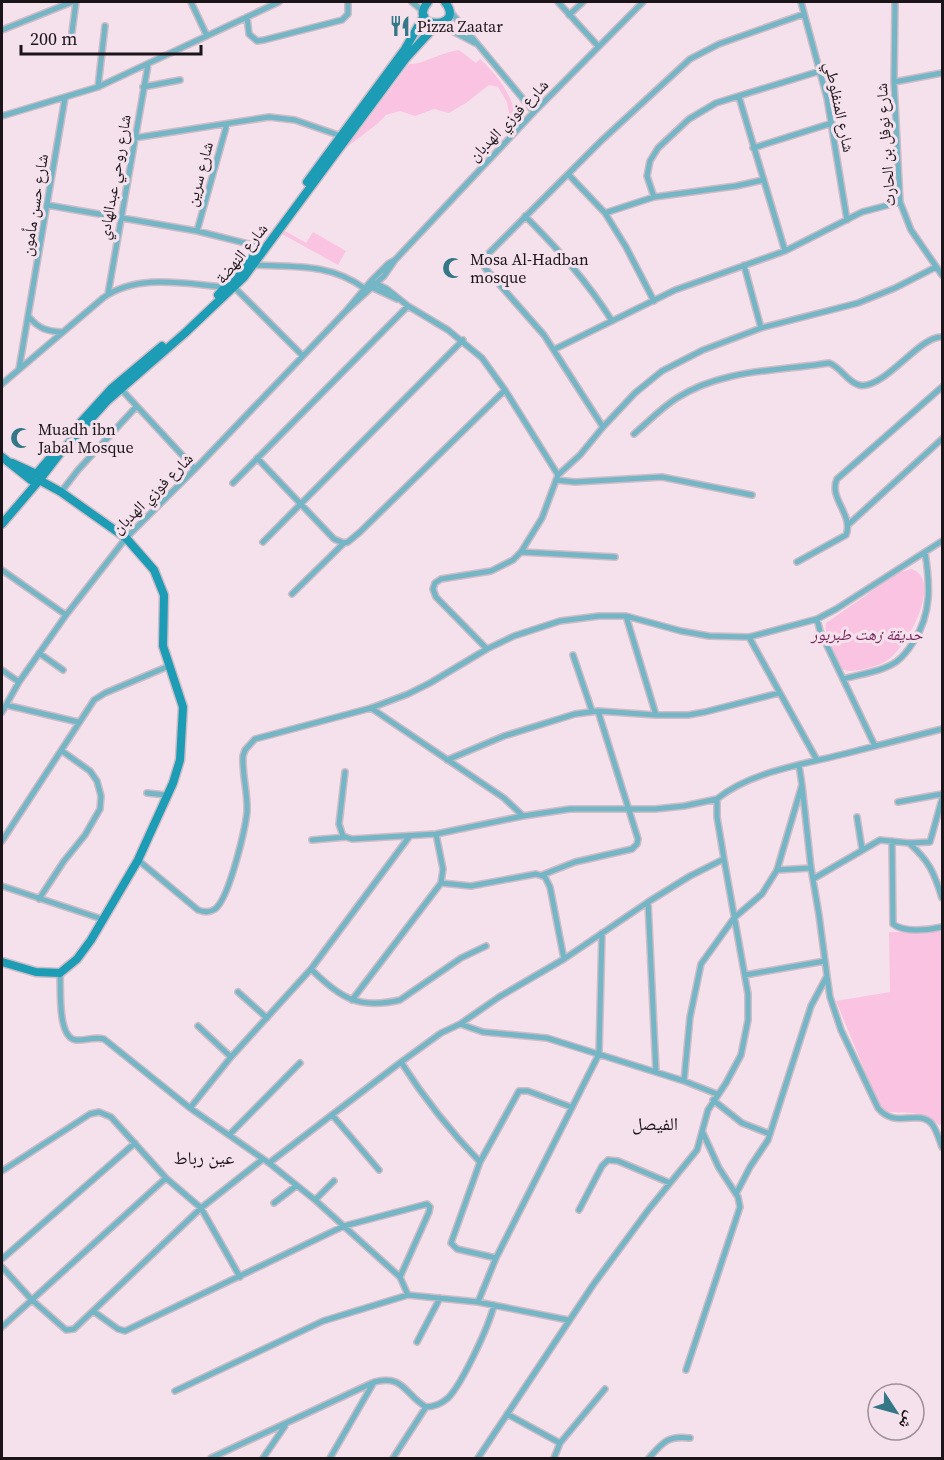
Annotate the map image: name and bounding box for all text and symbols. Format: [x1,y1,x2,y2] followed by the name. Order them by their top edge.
[388,14,412,38] restaurant icon: Pizza Zaatar
[417,15,503,37] place label: Pizza Zaatar
[21,18,201,56] scale bar
[30,26,77,51] text: 200 m
[818,60,860,155] street label: شارع المنفلوطي
[463,74,555,168] street label: شارع فوزي الهدبان
[870,82,900,208] street label: شارع نوفل بن الحارث
[92,113,138,242] street label: شارع روحي عبدالهادي
[180,139,218,209] street label: شارع سرين
[15,152,53,258] street label: شارع حسن مأمون
[210,218,272,288] street label: شارع النهضة
[470,248,589,288] place label: Mosa Al-Hadban mosque
[441,256,465,280] mosque icon: Mosa Al-Hadban mosque
[37,418,134,458] place label: Muadh ibn Jabal Mosque
[9,426,33,450] mosque icon: Muadh ibn Jabal Mosque
[106,447,199,540] street label: شارع فوزي الهدبان
[810,623,923,645] park label: حديقة زهت طبربور
[632,1111,678,1136] district label: الفيصل
[174,1145,234,1170] district label: عين رباط
[866,1382,926,1442] north arrow
[894,1407,922,1434] text: ش

